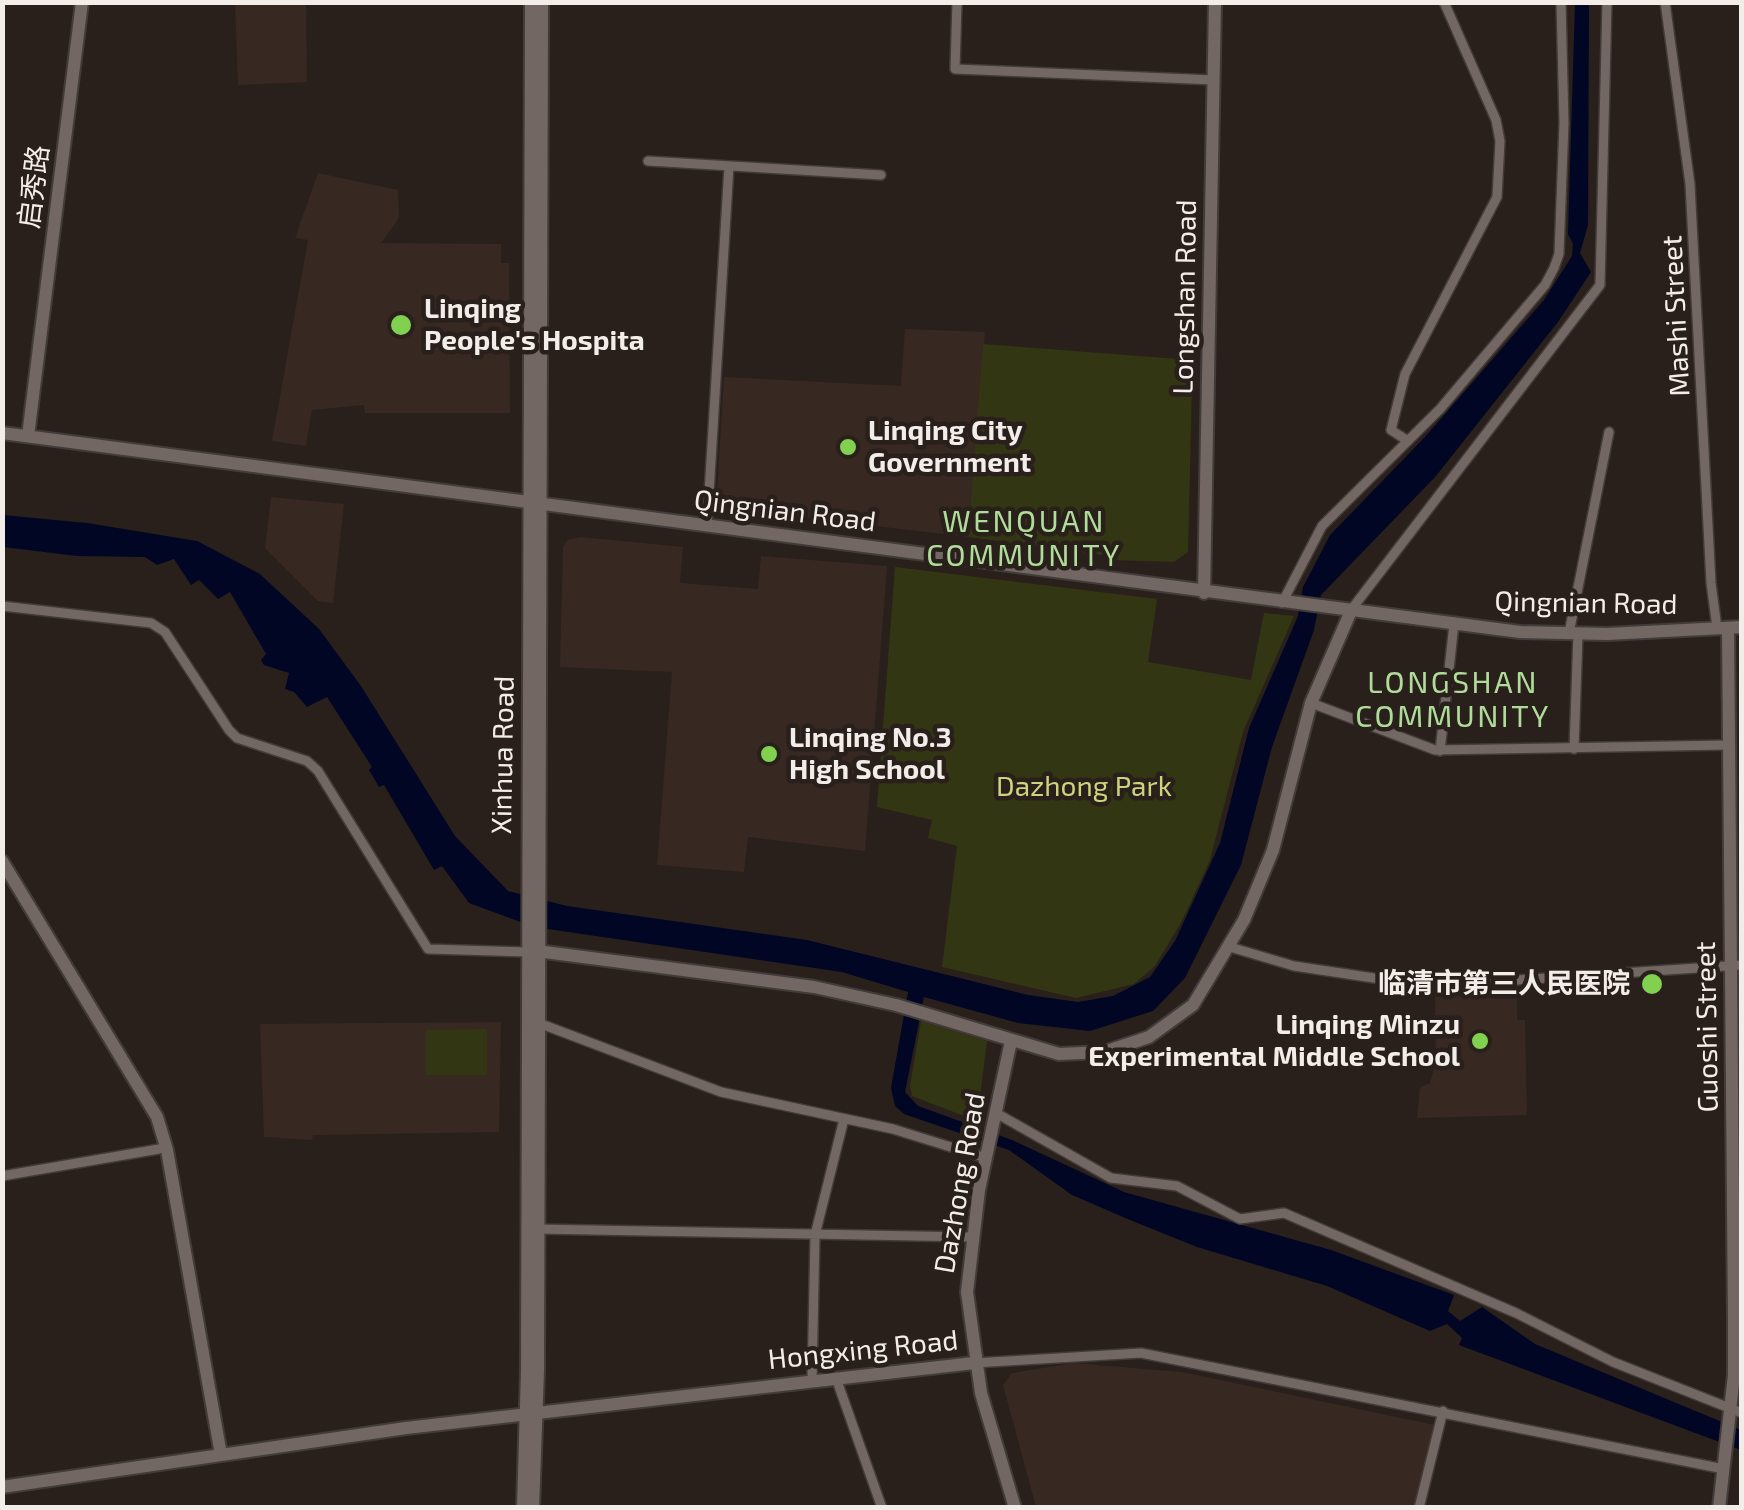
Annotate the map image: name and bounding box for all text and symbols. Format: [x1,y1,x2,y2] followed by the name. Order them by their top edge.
[12,143,56,231] street label: 启秀路
[1167,199,1203,395] street label: Longshan Road
[1655,235,1697,397] street label: Mashi Street
[424,292,645,358] place label: Linqing People's Hospita
[388,312,414,338] marker: Linqing People's Hospita
[868,414,1031,480] place label: Linqing City Government
[837,436,859,458] marker: Linqing City Government
[692,483,878,539] street label: Qingnian Road
[926,504,1122,574] district label: WENQUAN COMMUNITY
[1494,585,1678,621] street label: Qingnian Road
[1355,665,1551,736] district label: LONGSHAN COMMUNITY
[485,675,521,835] street label: Xinhua Road
[789,721,952,787] place label: Linqing No.3 High School
[758,743,780,765] marker: Linqing No.3 High School
[996,770,1172,804] park label: Dazhong Park
[1689,941,1725,1113] street label: Guoshi Street
[1378,967,1630,1001] place label: 临清市第三人民医院
[1639,971,1665,997] marker: 临清市第三人民医院
[1088,1008,1460,1074] place label: Linqing Minzu Experimental Middle School
[1469,1030,1491,1052] marker: Linqing Minzu Experimental Middle School
[928,1090,992,1276] street label: Dazhong Road
[766,1323,960,1377] street label: Hongxing Road

